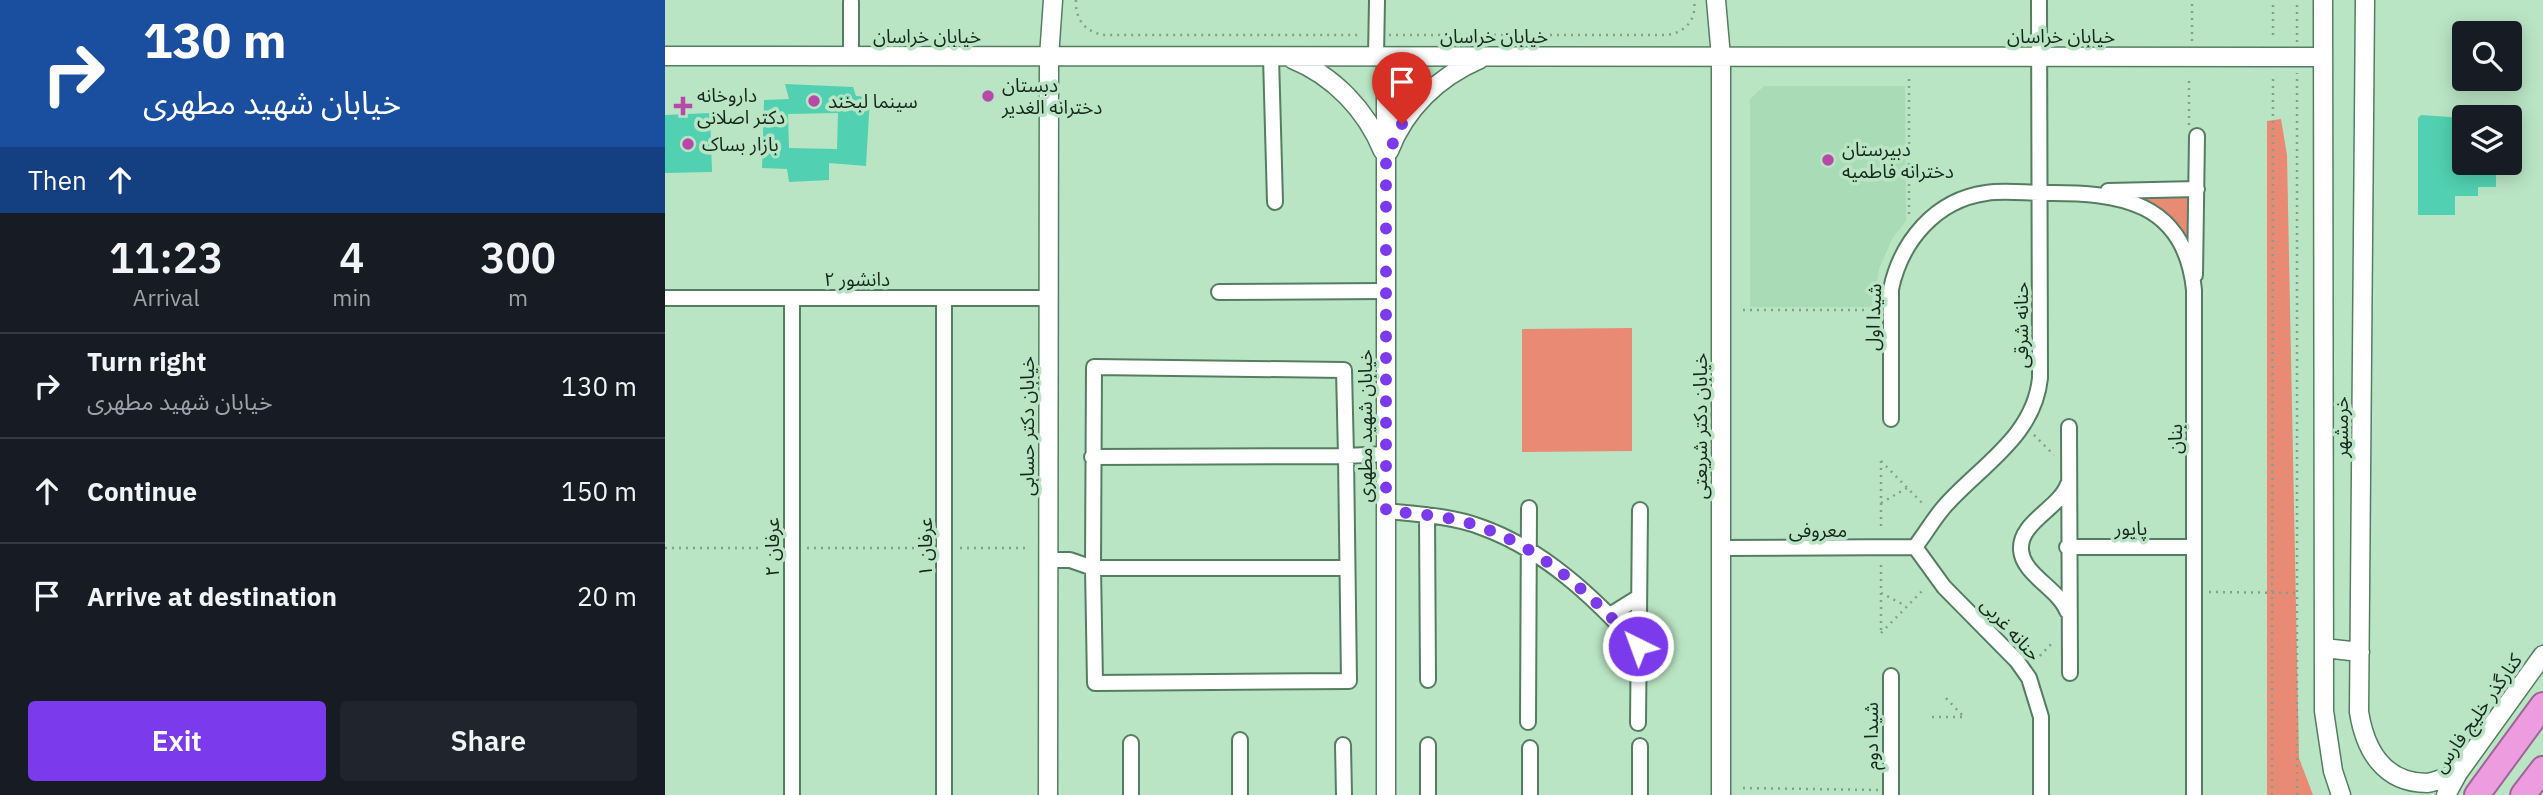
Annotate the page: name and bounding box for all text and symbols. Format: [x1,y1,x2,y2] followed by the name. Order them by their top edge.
[143,8,287,71] text: 130 m
[2452,21,2522,175] map controls
[2452,21,2522,91] button: search
[873,24,981,48] street label: خیابان خراسان
[1440,24,1548,48] street label: خیابان خراسان
[2007,24,2115,48] street label: خیابان خراسان
[28,28,119,119] icon: right
[1372,52,1432,124] pin
[1383,63,1421,101] icon: arrive
[1001,73,1102,119] place label: دبستان دخترانه الغدیر
[143,81,401,123] text: خیابان شهید مطهری
[697,83,785,129] place label: داروخانه دکتر اصلانی
[980,88,996,104] marker: دبستان دخترانه الغدیر
[828,89,918,113] place label: سینما لبخند
[806,93,822,109] marker: سینما لبخند
[675,98,691,114] marker: داروخانه دکتر اصلانی
[2452,105,2522,175] button: layers
[702,132,779,156] place label: بازار بساک
[680,136,696,152] marker: بازار بساک
[1842,137,1954,183] place label: دبیرستان دخترانه فاطمیه
[1820,152,1836,168] marker: دبیرستان دخترانه فاطمیه
[101,161,139,199] icon: ahead
[28,163,87,197] text: Then
[109,230,223,285] text: 11:23
[339,230,364,285] text: 4
[480,230,556,285] text: 300
[824,267,890,291] street label: دانشور ۲
[133,282,200,312] text: Arrival
[332,282,371,312] text: min
[508,282,528,312] text: m
[2009,282,2033,368] street label: حنانه شرقی
[1860,283,1886,351] street label: شیدا اول
[87,344,206,378] text: Turn right
[1353,349,1377,503] street label: خیابان شهید مطهری
[1688,353,1712,499] street label: خیابان دکتر شریعتی
[1015,356,1039,496] street label: خیابان دکتر حسابی
[28,367,66,405] icon: right
[561,369,637,403] text: 130 m
[87,386,272,416] text: خیابان شهید مطهری
[2329,396,2353,459] street label: خرمشهر
[2163,424,2187,454] street label: بنان
[28,472,66,510] icon: ahead
[87,474,197,508] text: Continue
[561,474,637,508] text: 150 m
[2114,516,2147,541] street label: پایور
[760,518,784,576] street label: عرفان ۲
[913,518,937,576] street label: عرفان ۱
[1789,518,1847,542] street label: معروفی
[28,577,66,615] icon: arrive
[87,579,337,613] text: Arrive at destination
[577,579,637,613] text: 20 m
[1976,592,2046,666] street label: حنانه غربی
[1601,609,1675,683] position arrow
[2427,648,2530,779] street label: کنارگذر خلیج فارس
[28,701,326,781] button: Exit
[340,701,637,781] button: Share
[1859,702,1886,770] street label: شیدا دوم

